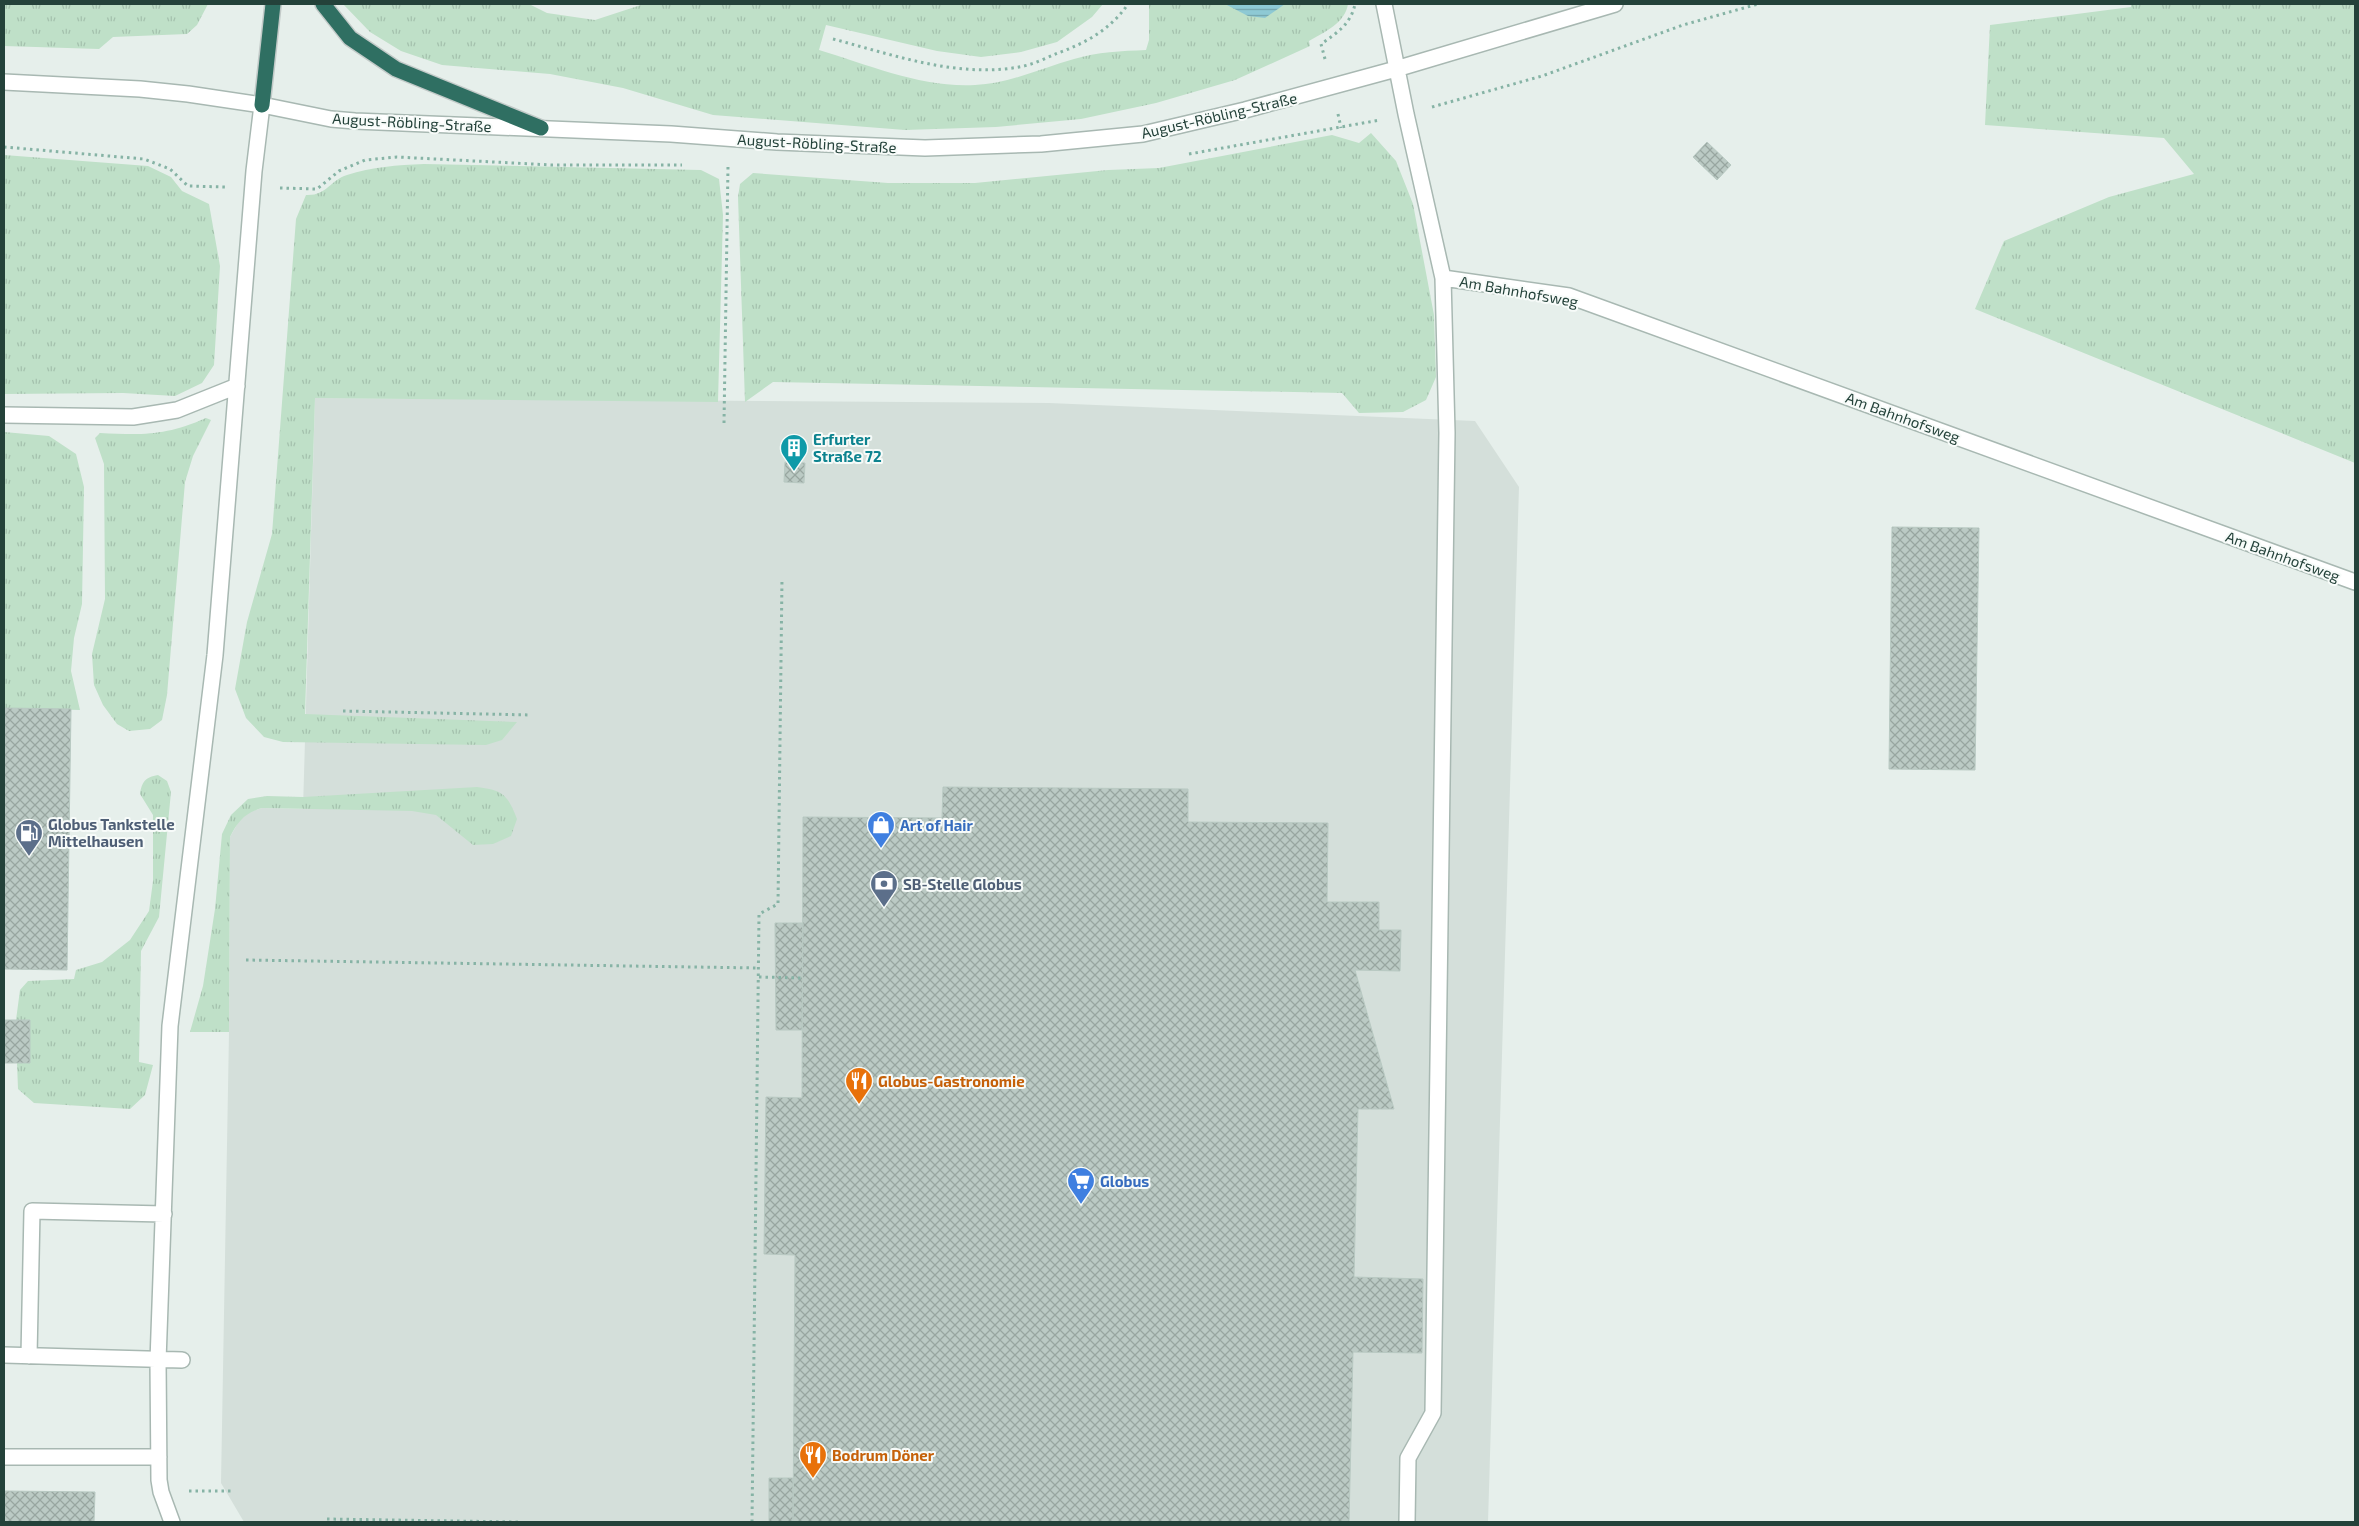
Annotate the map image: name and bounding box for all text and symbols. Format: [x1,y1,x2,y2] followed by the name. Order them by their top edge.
[1139,88,1299,142] street label: August-Röbling-Straße
[332,109,492,135] street label: August-Röbling-Straße
[737,130,897,156] street label: August-Röbling-Straße
[1458,272,1580,310] street label: Am Bahnhofsweg
[1844,388,1963,446] street label: Am Bahnhofsweg
[813,430,882,465] place label: Erfurter Straße 72
[779,433,809,472] building icon: Erfurter Straße 72
[2224,527,2343,585] street label: Am Bahnhofsweg
[866,810,896,849] shop icon: Art of Hair
[48,815,175,850] place label: Globus Tankstelle Mittelhausen
[900,816,973,834] place label: Art of Hair
[14,818,44,857] fuel station icon: Globus Tankstelle Mittelhausen
[869,869,899,908] bank icon: SB-Stelle Globus
[903,875,1022,893] place label: SB-Stelle Globus
[844,1066,874,1105] restaurant icon: Globus-Gastronomie
[878,1072,1025,1090] place label: Globus-Gastronomie
[1066,1166,1096,1205] supermarket icon: Globus
[1100,1172,1149,1190] place label: Globus
[798,1440,828,1479] restaurant icon: Bodrum Döner
[832,1446,935,1464] place label: Bodrum Döner

